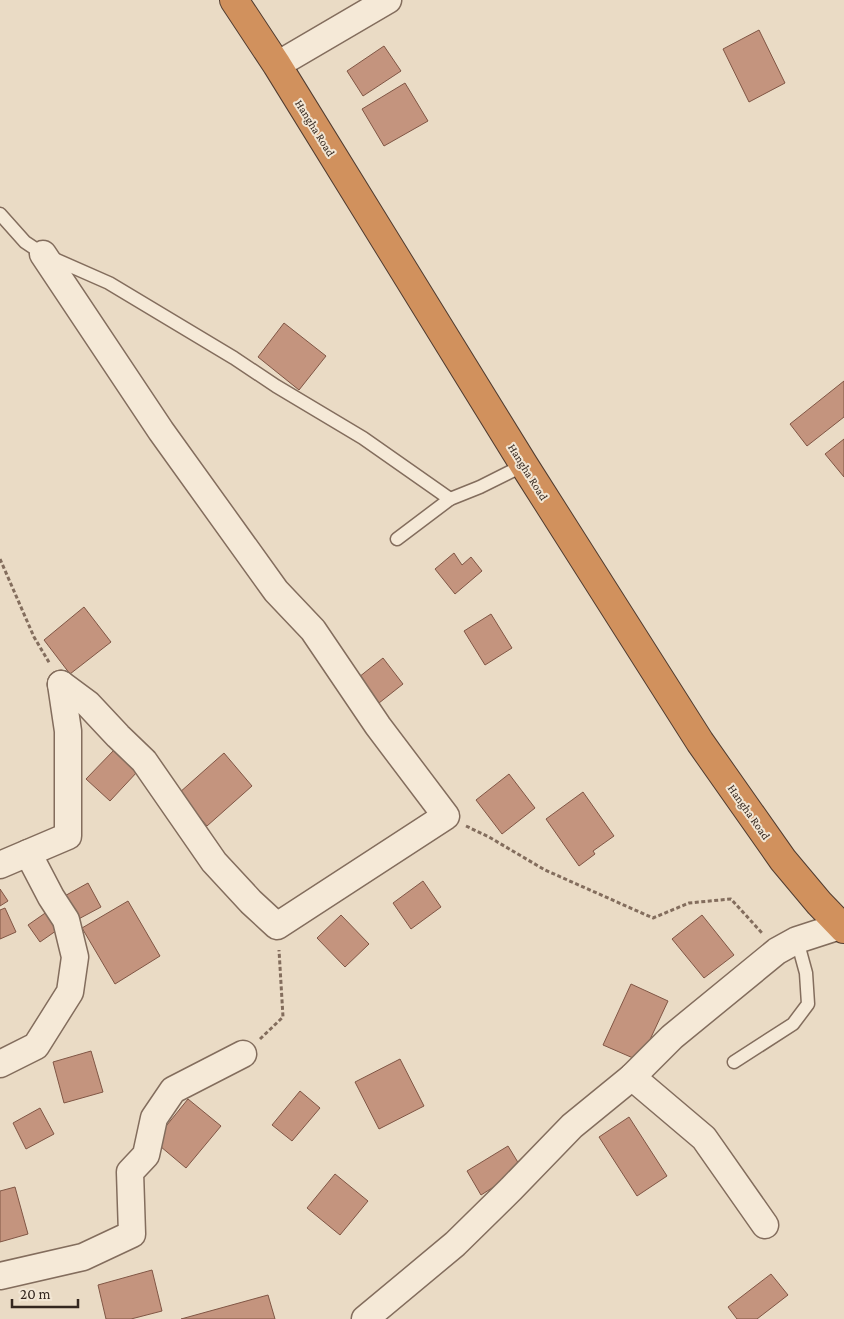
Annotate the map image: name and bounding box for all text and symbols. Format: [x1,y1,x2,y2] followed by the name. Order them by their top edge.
[292,97,338,160] street label: Hangha Road
[505,441,551,504] street label: Hangha Road
[725,782,774,843] street label: Hangha Road
[12,1276,79,1308] scale bar
[20,1286,51,1302] text: 20 m

